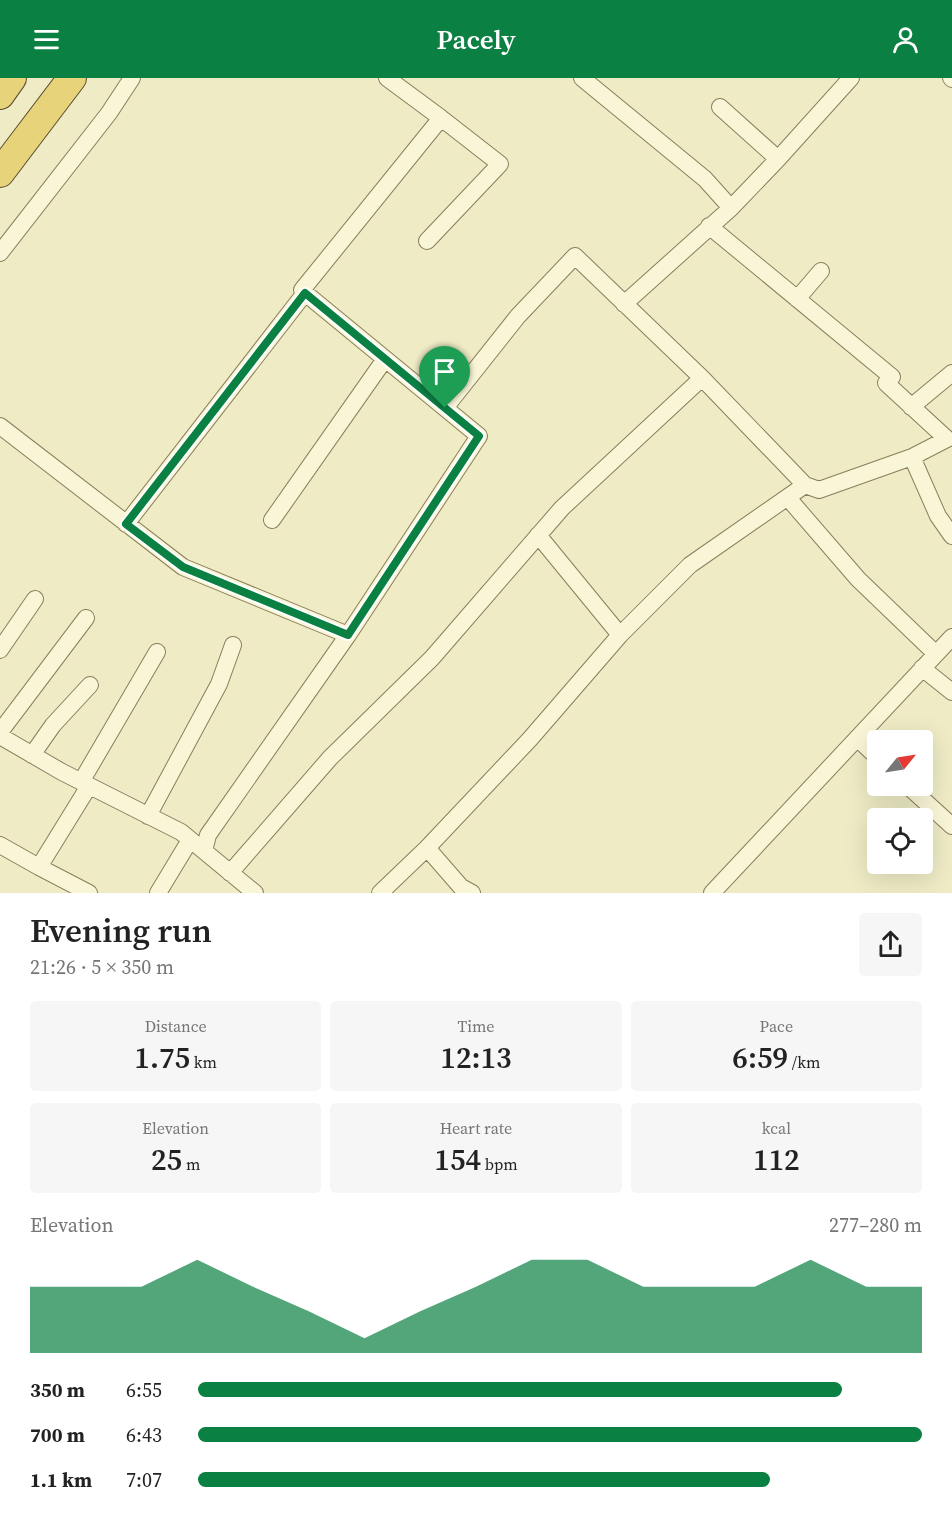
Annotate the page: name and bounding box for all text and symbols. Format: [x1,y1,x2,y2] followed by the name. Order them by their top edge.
[436,21,516,58] text: Pacely
[30,23,63,56] icon: menu
[889,23,922,56] icon: person
[419,346,470,408] pin
[428,355,461,388] icon: arrive
[867,730,933,796] north arrow
[867,730,933,874] map controls
[867,808,933,874] button: locate
[30,908,212,953] text: Evening run
[859,913,922,976] button: share
[30,953,174,981] text: 21:26 · 5 × 350 m
[145,1015,207,1037] text: Distance
[457,1015,495,1037] text: Time
[760,1015,793,1037] text: Pace
[134,1037,190,1078] text: 1.75
[440,1037,512,1078] text: 12:13
[732,1037,788,1078] text: 6:59
[190,1051,217,1073] text: km
[788,1051,820,1073] text: /km
[142,1117,209,1139] text: Elevation
[440,1117,512,1139] text: Heart rate
[762,1117,791,1139] text: kcal
[151,1139,182,1180] text: 25
[434,1139,481,1180] text: 154
[753,1139,800,1180] text: 112
[182,1153,200,1175] text: m
[481,1153,518,1175] text: bpm
[30,1211,114,1239] text: Elevation
[829,1211,922,1239] text: 277–280 m
[30,1376,85,1404] text: 350 m
[126,1376,162,1404] text: 6:55
[30,1421,85,1449] text: 700 m
[126,1421,162,1449] text: 6:43
[30,1466,92,1494] text: 1.1 km
[126,1466,162,1494] text: 7:07

